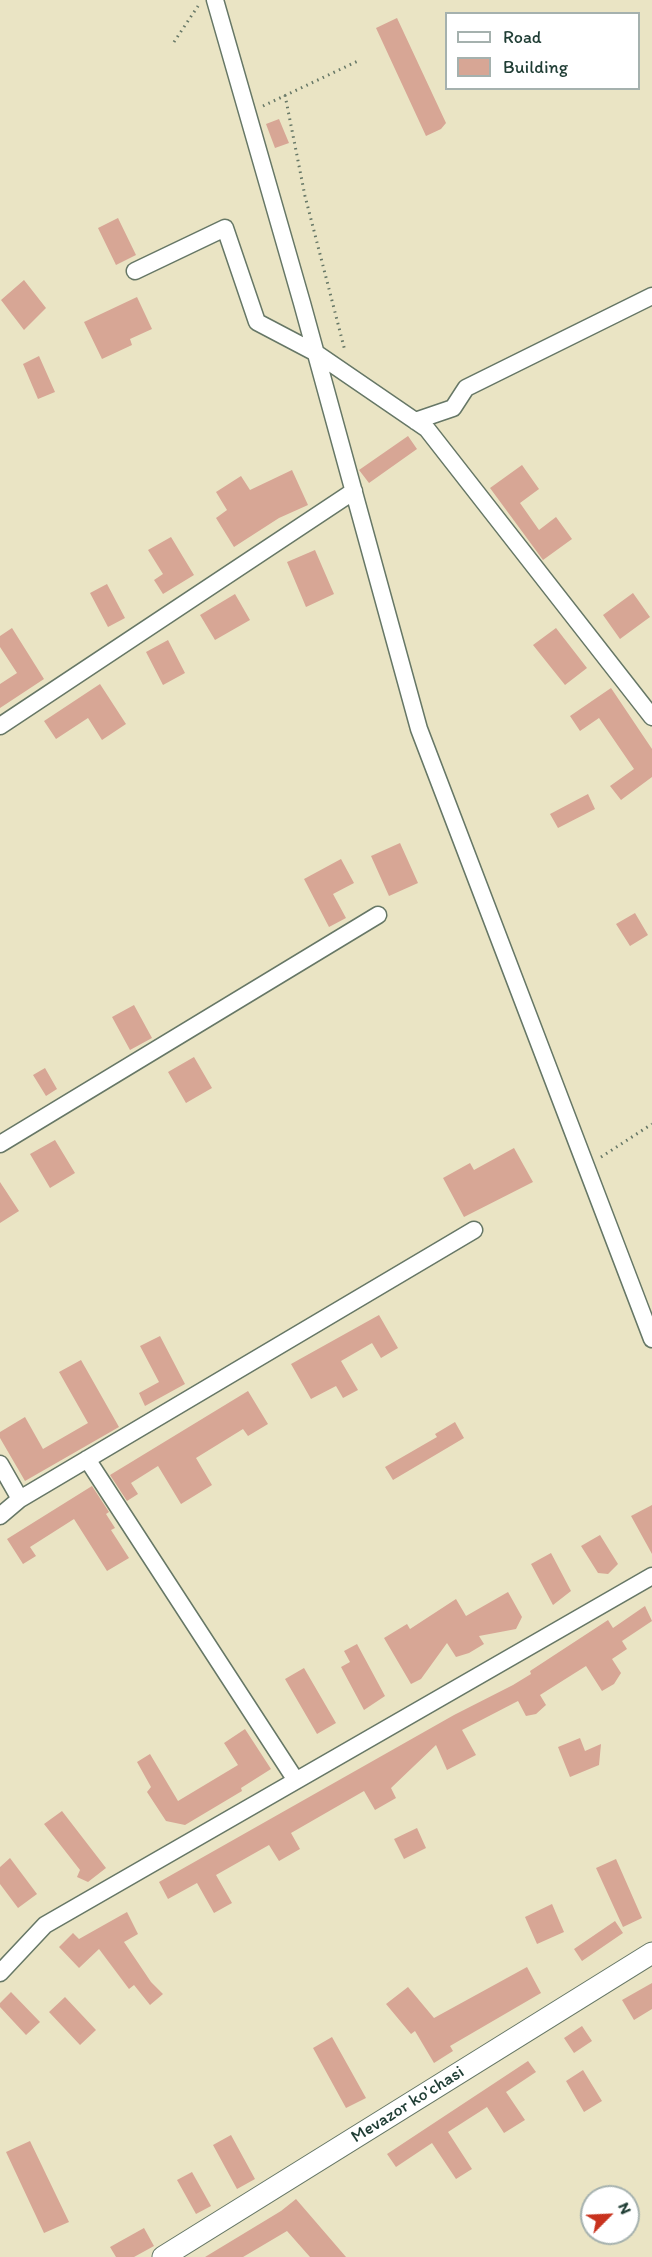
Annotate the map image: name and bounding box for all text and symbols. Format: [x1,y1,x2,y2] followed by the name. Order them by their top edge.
[445,12,640,90] legend
[503,26,542,48] text: Road
[503,56,568,78] text: Building
[347,2062,469,2148] street label: Mevazor ko'chasi
[580,2185,640,2245] north arrow
[614,2199,636,2217] text: N

